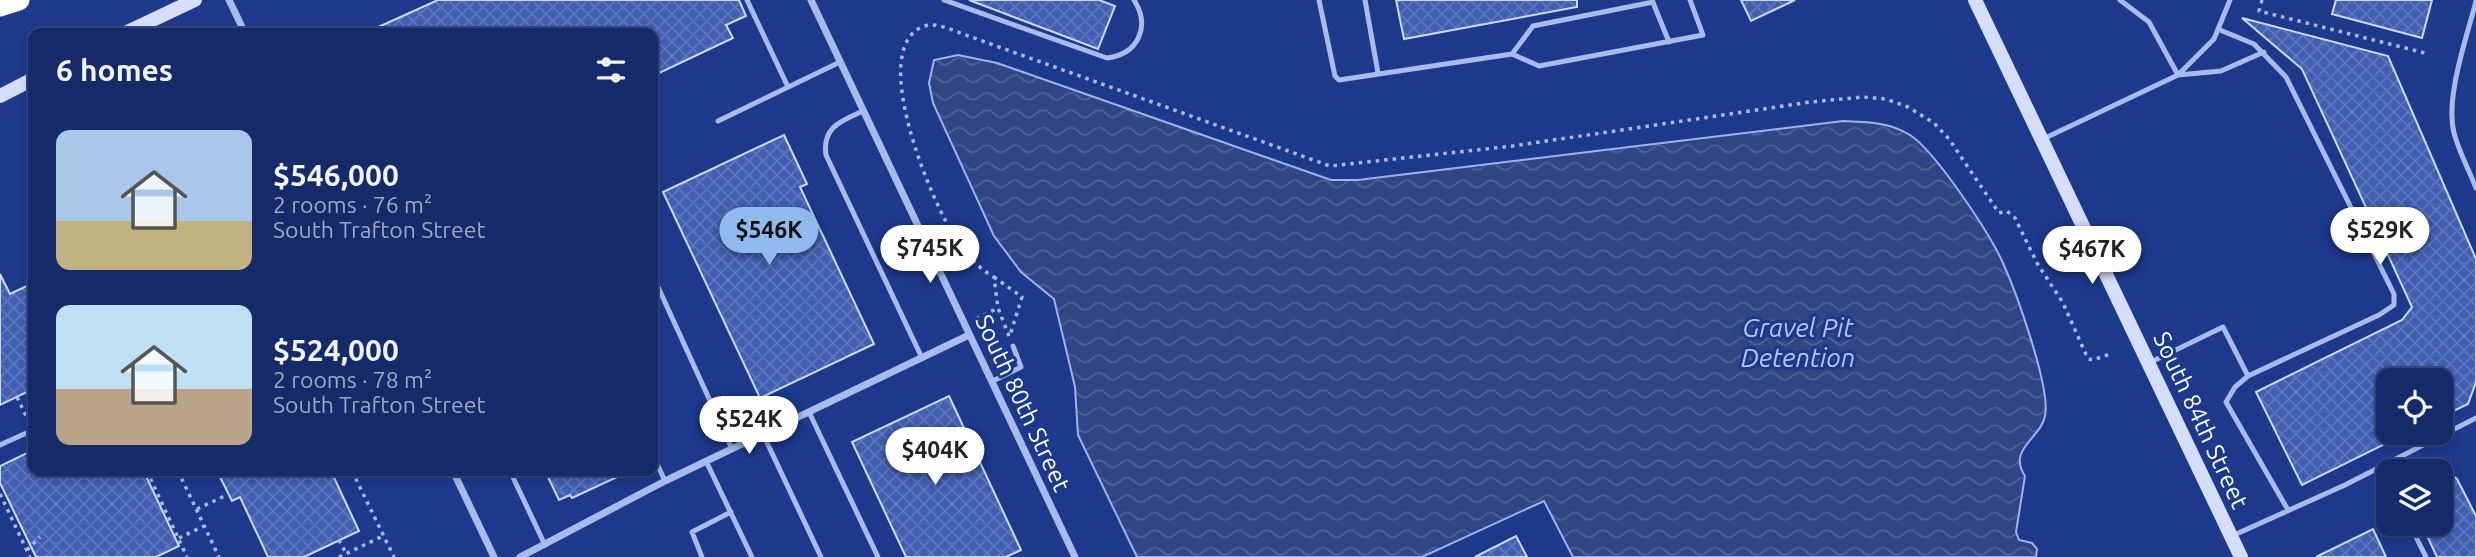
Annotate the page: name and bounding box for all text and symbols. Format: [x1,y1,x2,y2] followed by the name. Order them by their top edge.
[592,51,630,89] icon: filters
[56,53,173,87] text: 6 homes
[112,158,196,242] icon: home
[273,158,399,192] text: $546,000
[273,192,432,217] text: 2 rooms · 76 m²
[720,208,818,267] pin: $546K
[2331,208,2429,267] pin: $529K
[273,217,485,242] text: South Trafton Street
[735,217,803,242] text: $546K
[2346,217,2414,242] text: $529K
[881,226,979,285] pin: $745K
[2043,226,2141,286] pin: $467K
[896,235,964,260] text: $745K
[2058,236,2126,261] text: $467K
[970,310,1076,496] street label: South 80th Street
[1741,313,1855,372] water label: Gravel Pit Detention
[2148,327,2254,513] street label: South 84th Street
[112,333,196,417] icon: home
[273,333,399,367] text: $524,000
[273,367,432,392] text: 2 rooms · 78 m²
[2376,368,2453,536] map controls
[2376,368,2453,445] button: locate
[273,392,485,417] text: South Trafton Street
[700,396,798,456] pin: $524K
[715,406,783,431] text: $524K
[886,428,984,487] pin: $404K
[901,437,969,462] text: $404K
[2376,459,2453,536] button: layers

